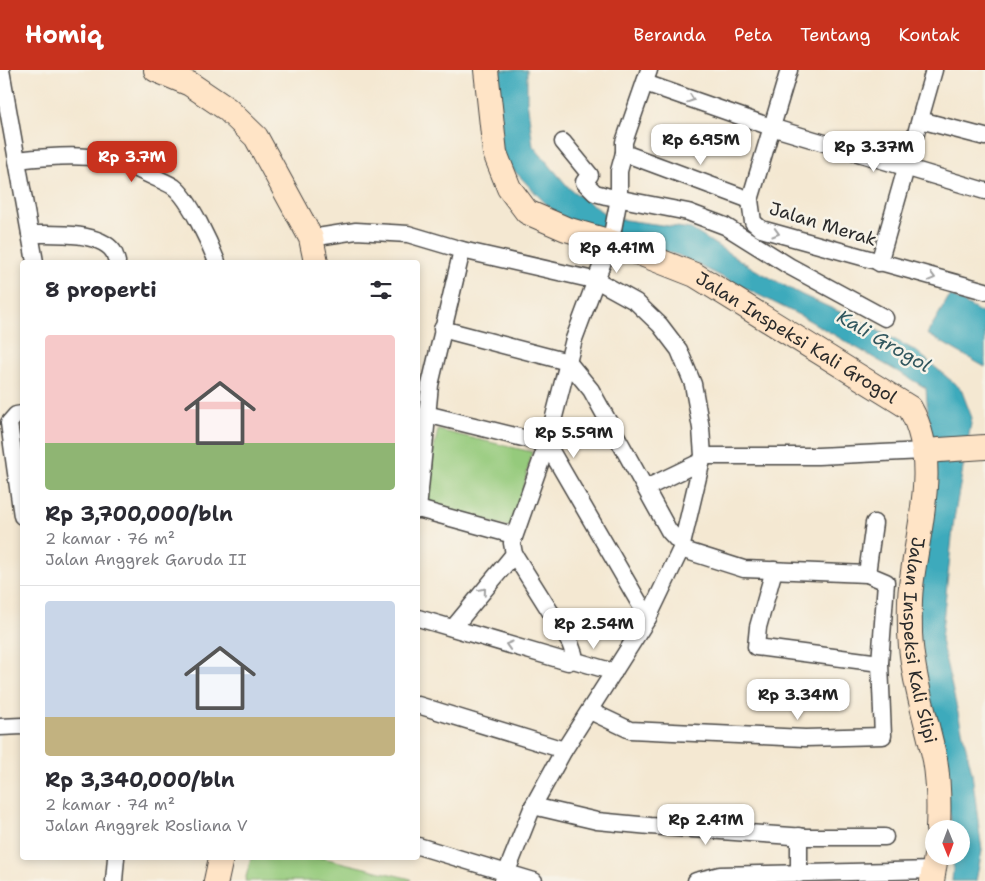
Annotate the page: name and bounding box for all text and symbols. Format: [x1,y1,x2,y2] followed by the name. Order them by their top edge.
[25,19,102,51] text: Homiq
[634,23,706,47] text: Beranda
[734,23,772,47] text: Peta
[800,23,871,47] text: Tentang
[899,23,960,47] text: Kontak
[687,93,695,103] one-way arrow
[649,124,753,166] pin: Rp 6.95M
[662,129,740,150] text: Rp 6.95M
[822,131,926,173] pin: Rp 3.37M
[834,136,914,157] text: Rp 3.37M
[86,140,178,183] pin: Rp 3.7M
[98,146,166,167] text: Rp 3.7M
[766,196,880,252] street label: Jalan Merak
[771,227,780,238] one-way arrow
[565,232,669,274] pin: Rp 4.41M
[580,237,654,258] text: Rp 4.41M
[691,269,901,407] street label: Jalan Inspeksi Kali Grogol
[928,272,936,282] one-way arrow
[45,276,157,304] text: 8 properti
[367,276,395,304] icon: filters
[833,305,935,377] water label: Kali Grogol
[175,368,265,458] icon: home
[522,416,626,459] pin: Rp 5.59M
[535,422,613,443] text: Rp 5.59M
[45,500,233,528] text: Rp 3,700,000/bln
[45,528,175,549] text: 2 kamar · 76 m²
[898,535,943,746] street label: Jalan Inspeksi Kali Slipi
[45,549,246,570] text: Jalan Anggrek Garuda II
[478,588,486,597] one-way arrow
[542,608,646,650] pin: Rp 2.54M
[554,613,634,634] text: Rp 2.54M
[175,633,265,723] icon: home
[505,641,514,651] one-way arrow
[746,678,850,721] pin: Rp 3.34M
[758,684,838,705] text: Rp 3.34M
[45,766,235,794] text: Rp 3,340,000/bln
[45,794,175,815] text: 2 kamar · 74 m²
[654,804,758,846] pin: Rp 2.41M
[668,809,744,830] text: Rp 2.41M
[45,815,248,836] text: Jalan Anggrek Rosliana V
[925,820,970,865] north arrow
[925,820,970,865] map controls

